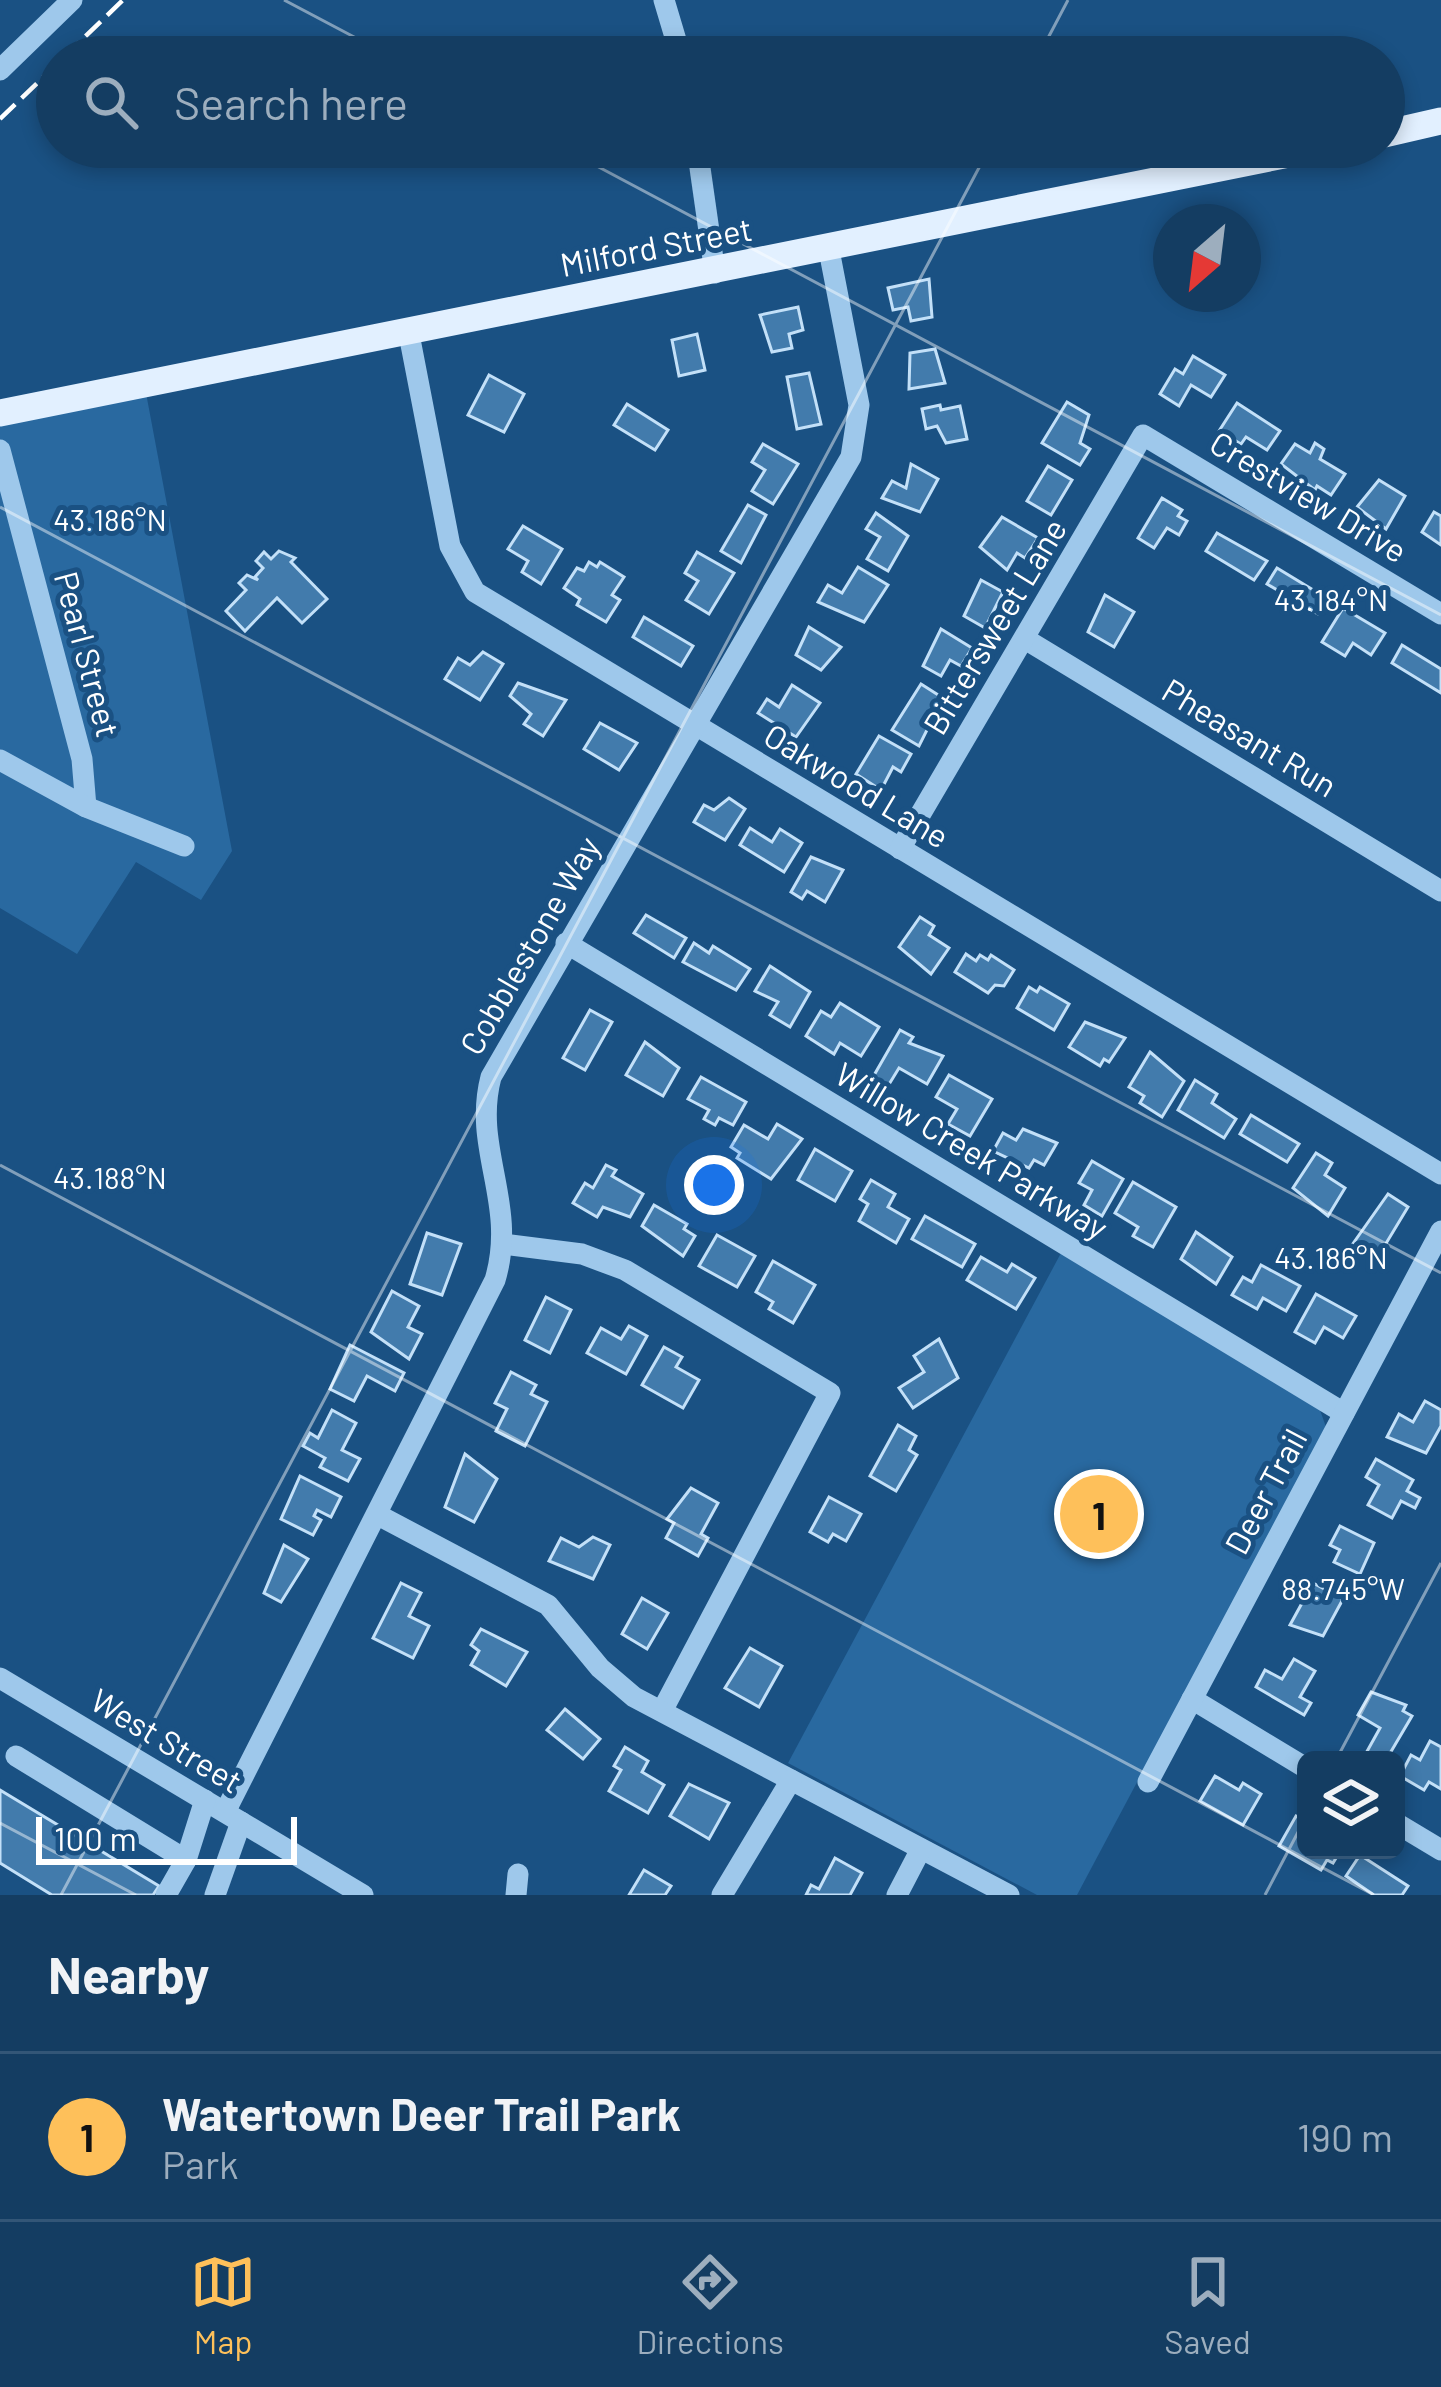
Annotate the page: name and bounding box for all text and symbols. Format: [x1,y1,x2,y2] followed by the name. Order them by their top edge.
[36,36,1405,168] search box
[78,69,144,135] icon: search
[174,75,408,129] text: Search here
[1153,204,1261,312] north arrow
[557,208,755,284] street label: Milford Street
[1203,422,1415,570] street label: Crestview Drive
[53,501,167,537] text: 43.186°N
[914,511,1074,741] street label: Bittersweet Lane
[47,567,129,741] street label: Pearl Street
[1274,581,1388,617] text: 43.184°N
[1156,669,1344,805] street label: Pheasant Run
[757,714,957,856] street label: Oakwood Lane
[450,829,608,1061] street label: Cobblestone Way
[829,1053,1115,1247] street label: Willow Creek Parkway
[684,1155,744,1215] your location
[53,1159,167,1195] text: 43.188°N
[1274,1239,1388,1275] text: 43.186°N
[1215,1422,1315,1560] street label: Deer Trail
[1060,1469,1138,1559] pin: 1
[1281,1570,1405,1606] text: 88.745°W
[84,1679,250,1801] street label: West Street
[1297,1751,1405,1859] map controls
[1297,1751,1405,1859] button: layers
[36,1811,297,1864] scale bar
[54,1818,137,1858] text: 100 m
[48,1943,209,2004] text: Nearby
[162,2086,681,2140] text: Watertown Deer Trail Park
[80,2113,94,2160] text: 1
[1297,2113,1393,2160] text: 190 m
[162,2140,239,2187] text: Park
[190,2249,256,2361] tab: Map
[636,2249,784,2361] tab: Directions
[1164,2249,1251,2361] tab: Saved

